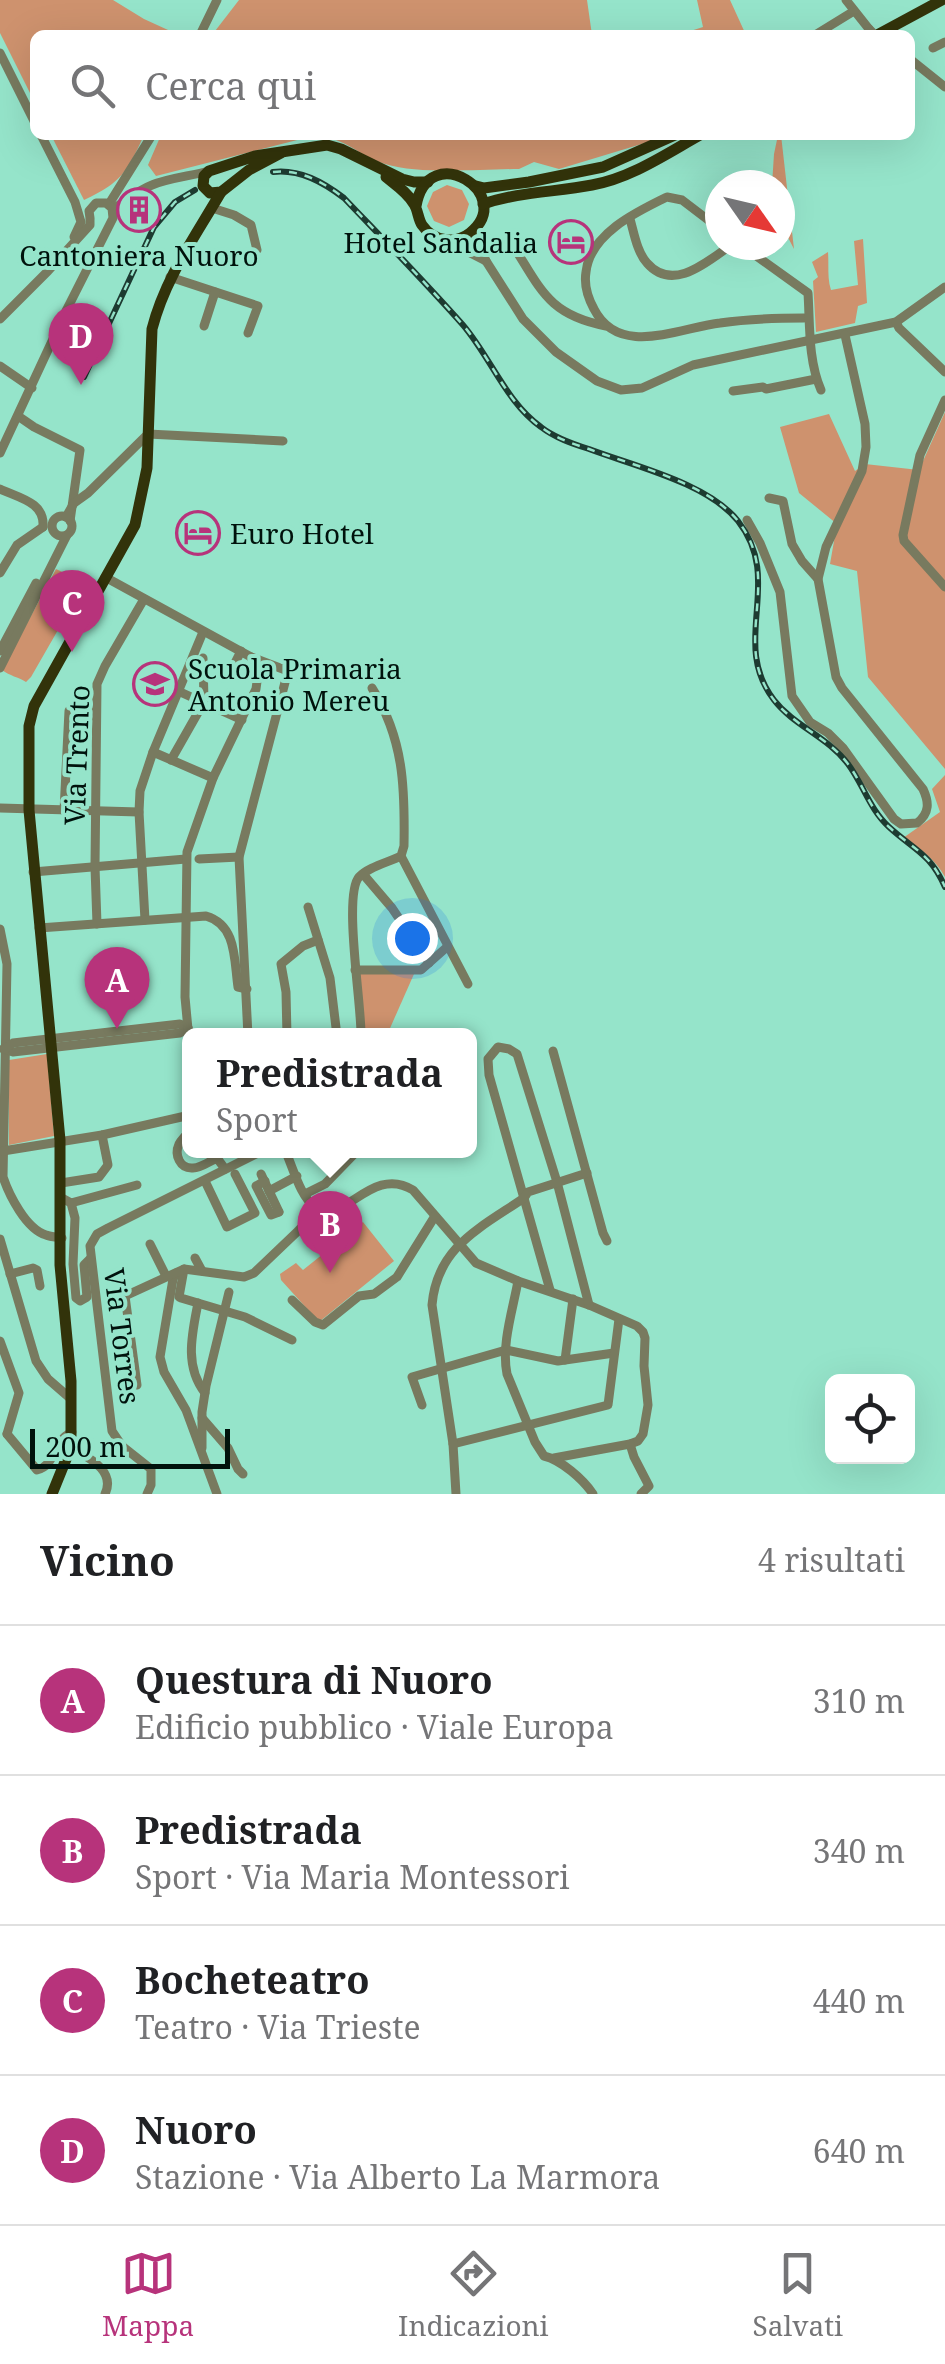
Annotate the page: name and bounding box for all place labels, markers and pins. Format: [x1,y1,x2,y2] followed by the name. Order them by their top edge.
[116,187,162,233] building icon: Cantoniera Nuoro
[548,219,594,265] hotel icon: Hotel Sandalia
[343,223,538,261] place label: Hotel Sandalia
[19,236,259,274] place label: Cantoniera Nuoro
[48,302,114,385] pin: D
[175,510,221,556] hotel icon: Euro Hotel
[230,514,374,552] place label: Euro Hotel
[40,570,104,652] pin: C
[188,649,402,719] place label: Scuola Primaria Antonio Mereu
[132,661,178,707] school or university icon: Scuola Primaria Antonio Mereu
[84,946,150,1029] pin: A
[298,1190,362,1273] pin: B

